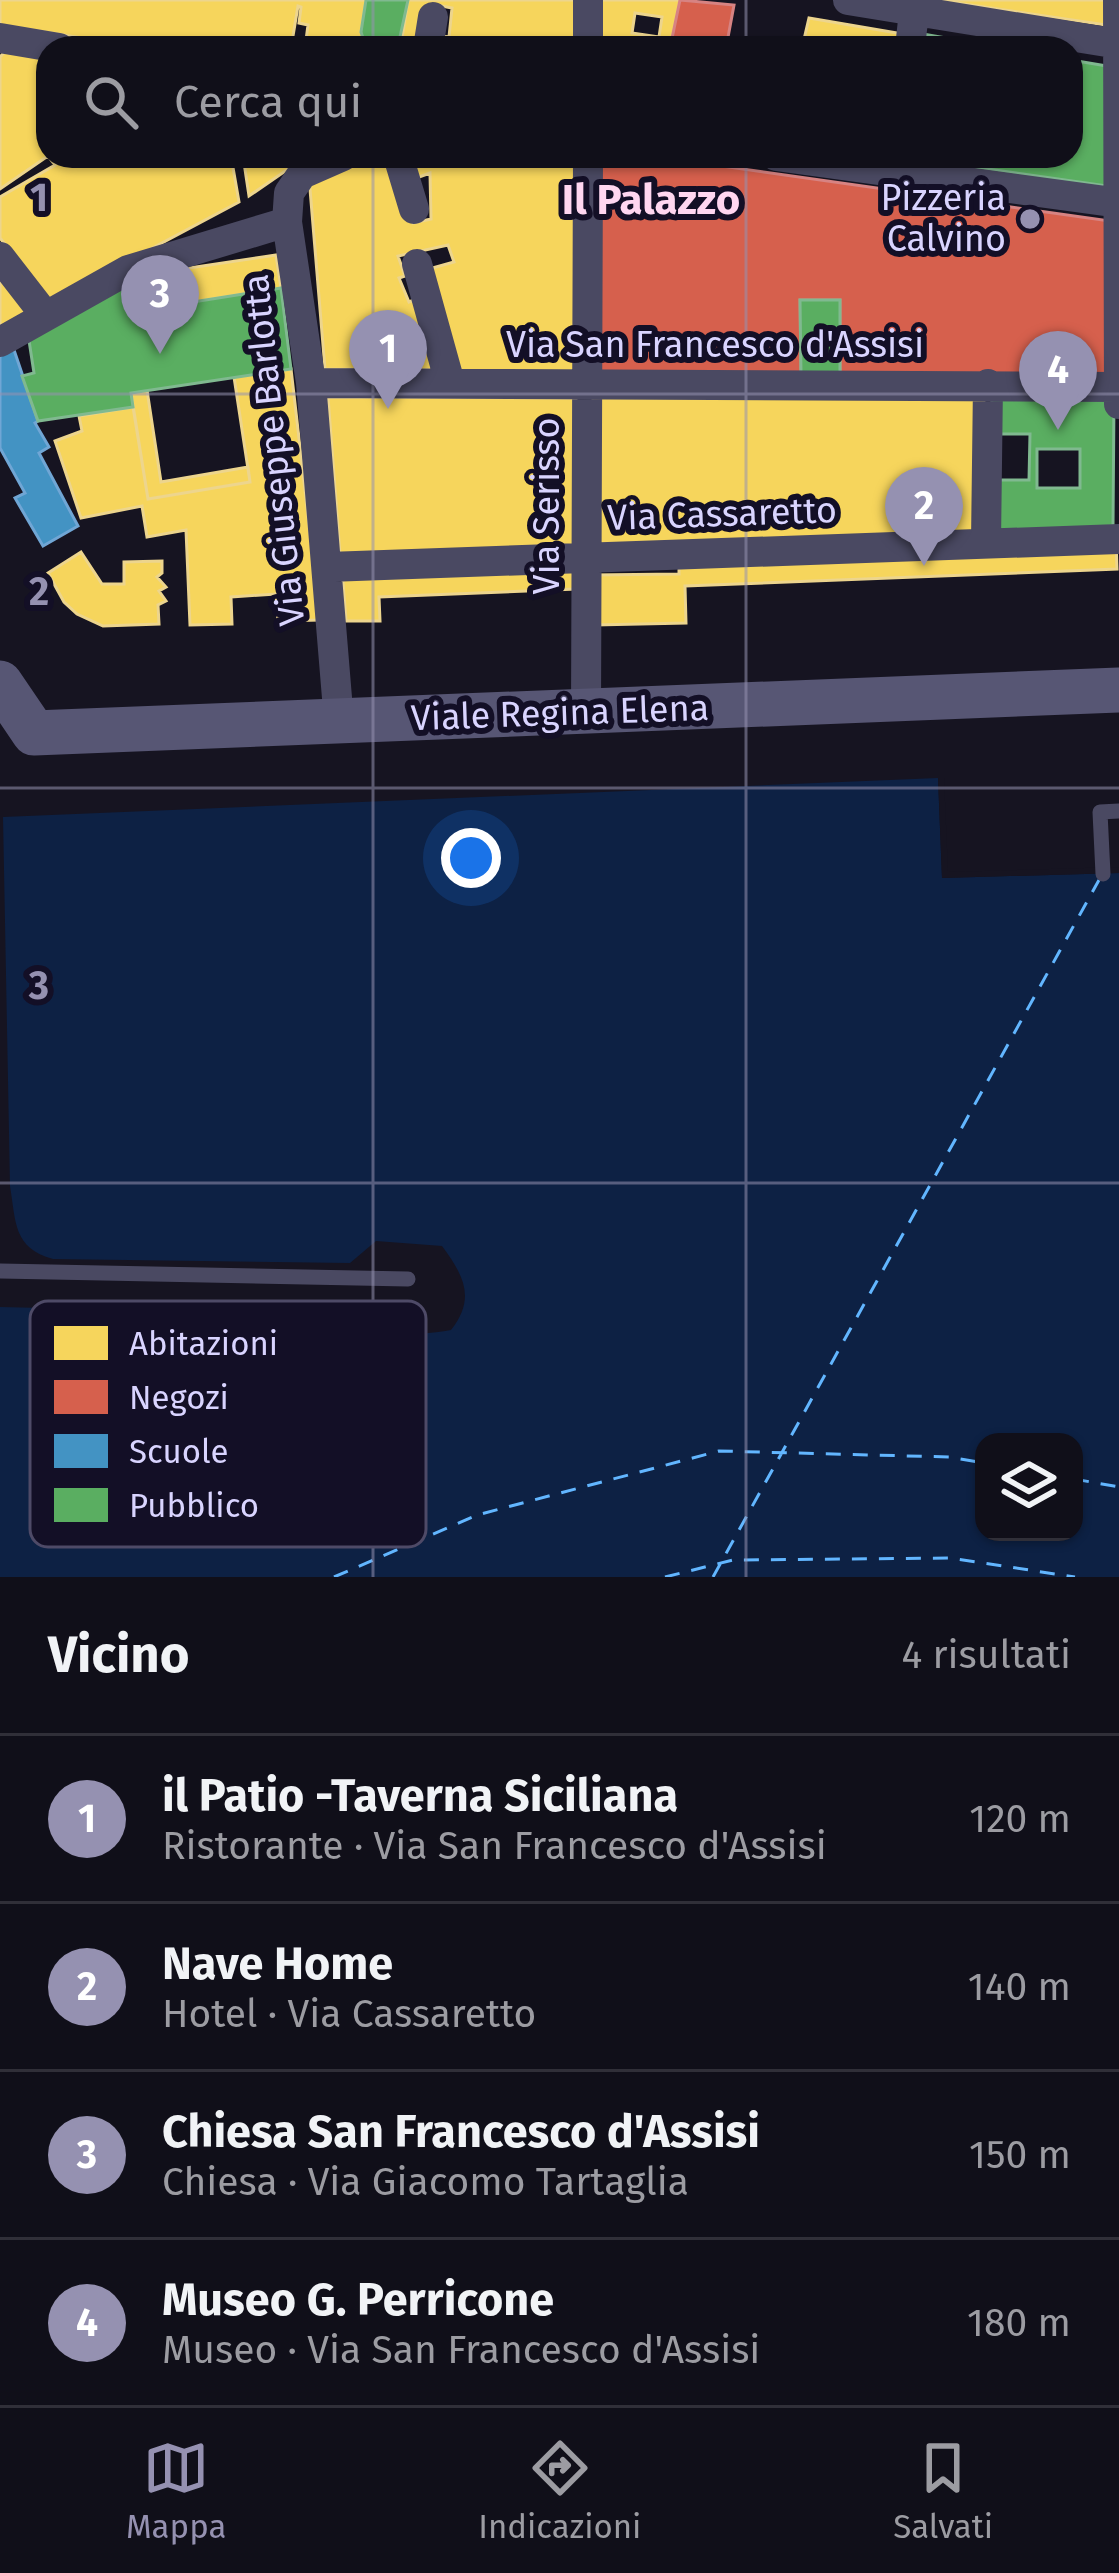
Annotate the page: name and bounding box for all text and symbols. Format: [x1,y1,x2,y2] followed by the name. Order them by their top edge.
[36,36,1083,168] search box
[78,69,144,135] icon: search
[174,75,362,129] text: Cerca qui
[30,175,48,221] text: 1
[562,175,740,225] district label: Il Palazzo
[880,176,1006,261] place label: Pizzeria Calvino
[1017,206,1043,232] marker: Pizzeria Calvino
[121,255,199,354] pin: 3
[234,272,314,628] street label: Via Giuseppe Barlotta
[349,310,427,409] pin: 1
[506,323,924,367] street label: Via San Francesco d'Assisi
[1019,331,1097,430] pin: 4
[525,418,569,594] street label: Via Serisso
[885,467,963,566] pin: 2
[606,488,838,540] street label: Via Cassaretto
[29,569,49,615] text: 2
[410,686,710,740] street label: Viale Regina Elena
[441,828,501,888] your location
[28,963,49,1009] text: 3
[30,1301,426,1547] legend
[129,1324,278,1364] text: Abitazioni
[129,1378,229,1418] text: Negozi
[129,1432,228,1472] text: Scuole
[975,1433,1083,1541] map controls
[975,1433,1083,1541] button: layers
[129,1486,259,1526] text: Pubblico
[48,1624,189,1686] text: Vicino
[901,1632,1071,1678] text: 4 risultati
[162,1769,678,1823] text: il Patio -Taverna Siciliana
[78,1796,96,1842] text: 1
[969,1796,1071,1842] text: 120 m
[162,1823,827,1869] text: Ristorante · Via San Francesco d'Assisi
[162,1937,393,1991] text: Nave Home
[77,1964,97,2010] text: 2
[968,1964,1071,2010] text: 140 m
[162,1991,536,2037] text: Hotel · Via Cassaretto
[162,2105,760,2159] text: Chiesa San Francesco d'Assisi
[77,2132,97,2178] text: 3
[969,2132,1071,2178] text: 150 m
[162,2159,689,2205] text: Chiesa · Via Giacomo Tartaglia
[162,2273,554,2327] text: Museo G. Perricone
[76,2300,98,2346] text: 4
[967,2300,1071,2346] text: 180 m
[162,2327,760,2373] text: Museo · Via San Francesco d'Assisi
[126,2435,226,2547] tab: Mappa
[478,2435,641,2547] tab: Indicazioni
[893,2435,993,2547] tab: Salvati

